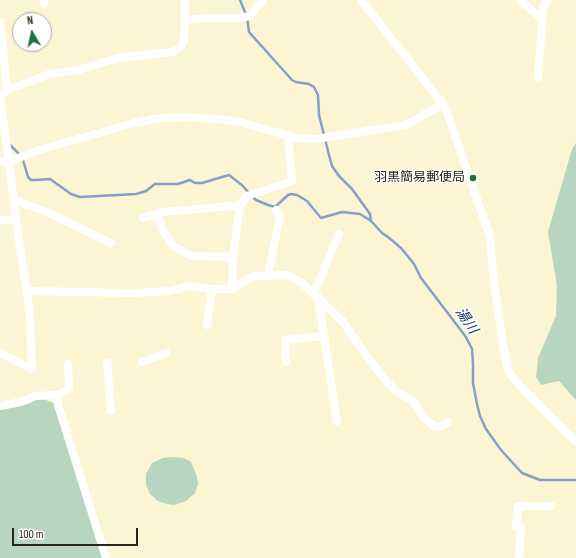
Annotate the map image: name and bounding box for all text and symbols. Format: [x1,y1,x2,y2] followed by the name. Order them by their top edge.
[12,12,52,52] north arrow
[26,14,34,28] text: N
[374,170,465,186] place label: 羽黒簡易郵便局
[468,173,478,183] marker: 羽黒簡易郵便局
[451,305,481,337] water label: 湯川
[14,520,140,546] scale bar
[19,527,44,542] text: 100 m

